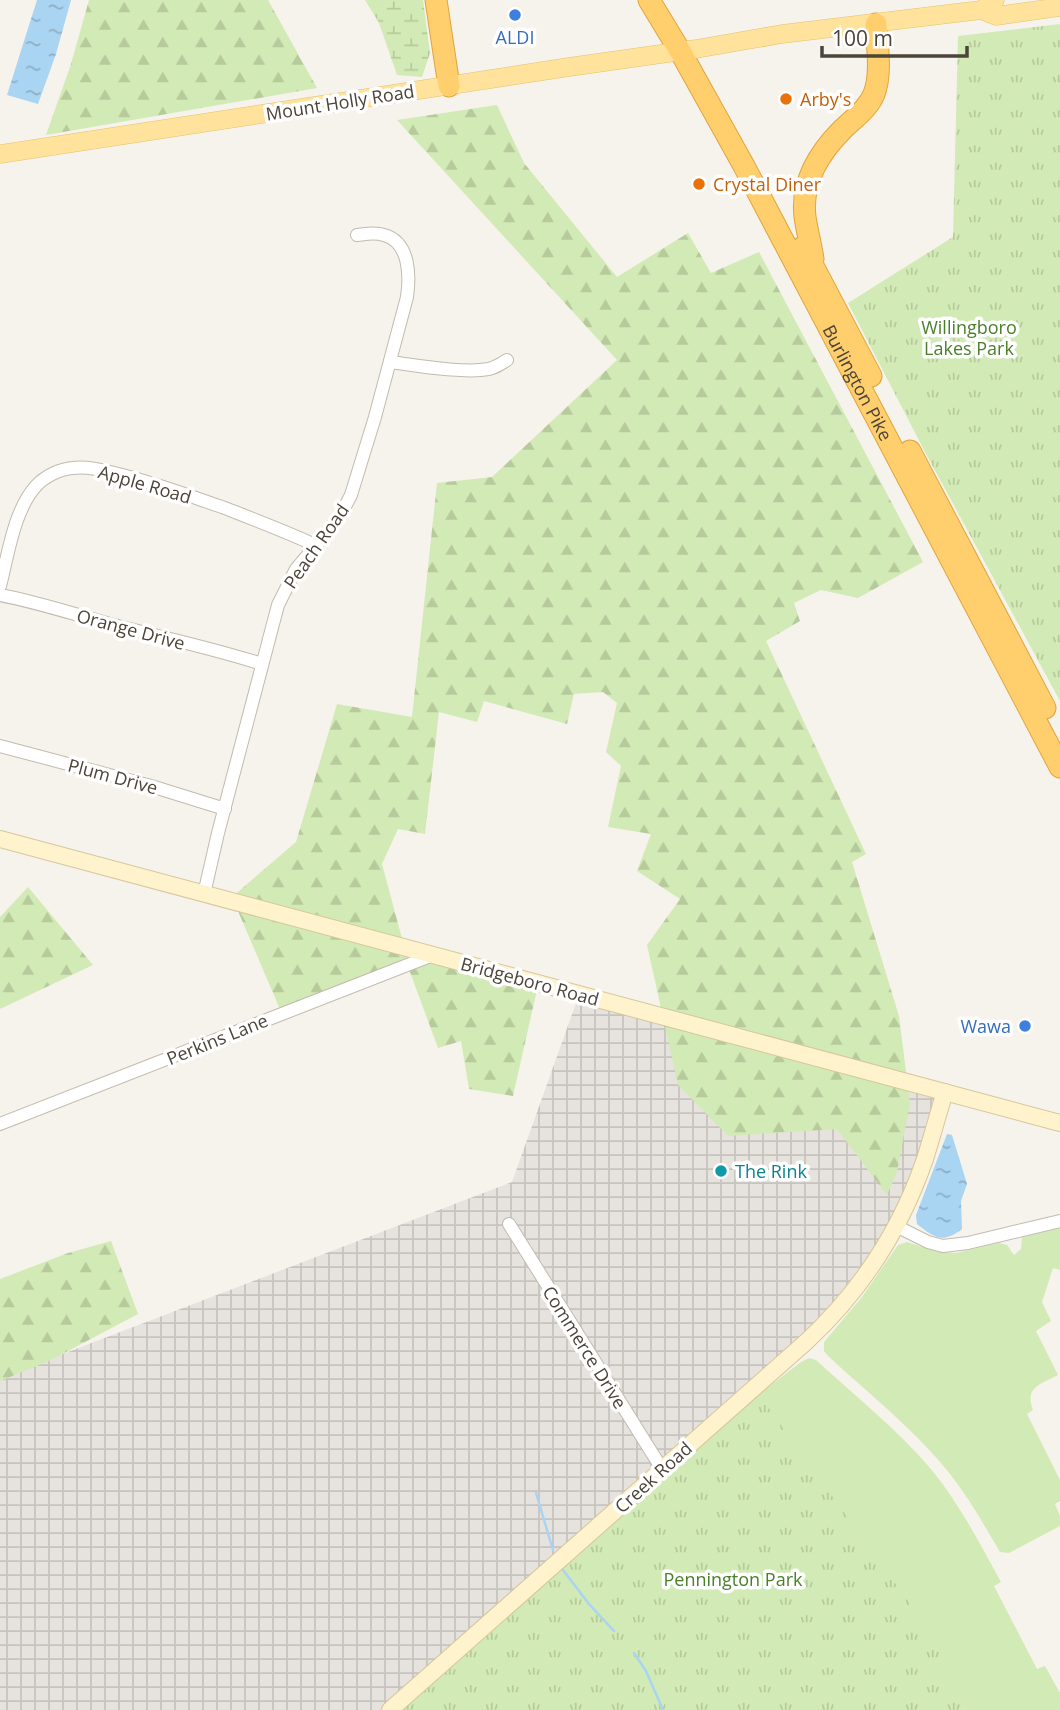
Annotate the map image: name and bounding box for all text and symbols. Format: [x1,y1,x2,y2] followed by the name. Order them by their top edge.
[507,7,523,23] marker: ALDI
[822,14,967,58] scale bar
[832,24,893,52] text: 100 m
[496,25,534,49] place label: ALDI
[264,78,416,126] street label: Mount Holly Road
[800,87,851,111] place label: Arby's
[778,91,794,107] marker: Arby's
[713,172,822,196] place label: Crystal Diner
[691,176,707,192] marker: Crystal Diner
[921,315,1017,360] park label: Willingboro Lakes Park
[817,320,898,445] street label: Burlington Pike
[96,459,194,509] street label: Apple Road
[278,499,354,593] street label: Peach Road
[74,603,188,655] street label: Orange Drive
[66,753,160,799] street label: Plum Drive
[458,951,602,1011] street label: Bridgeboro Road
[163,1008,271,1070] street label: Perkins Lane
[960,1014,1011,1038] place label: Wawa
[1017,1018,1033,1034] marker: Wawa
[735,1159,807,1183] place label: The Rink
[713,1163,729,1179] marker: The Rink
[538,1281,632,1413] street label: Commerce Drive
[609,1436,697,1518] street label: Creek Road
[664,1567,803,1591] park label: Pennington Park

